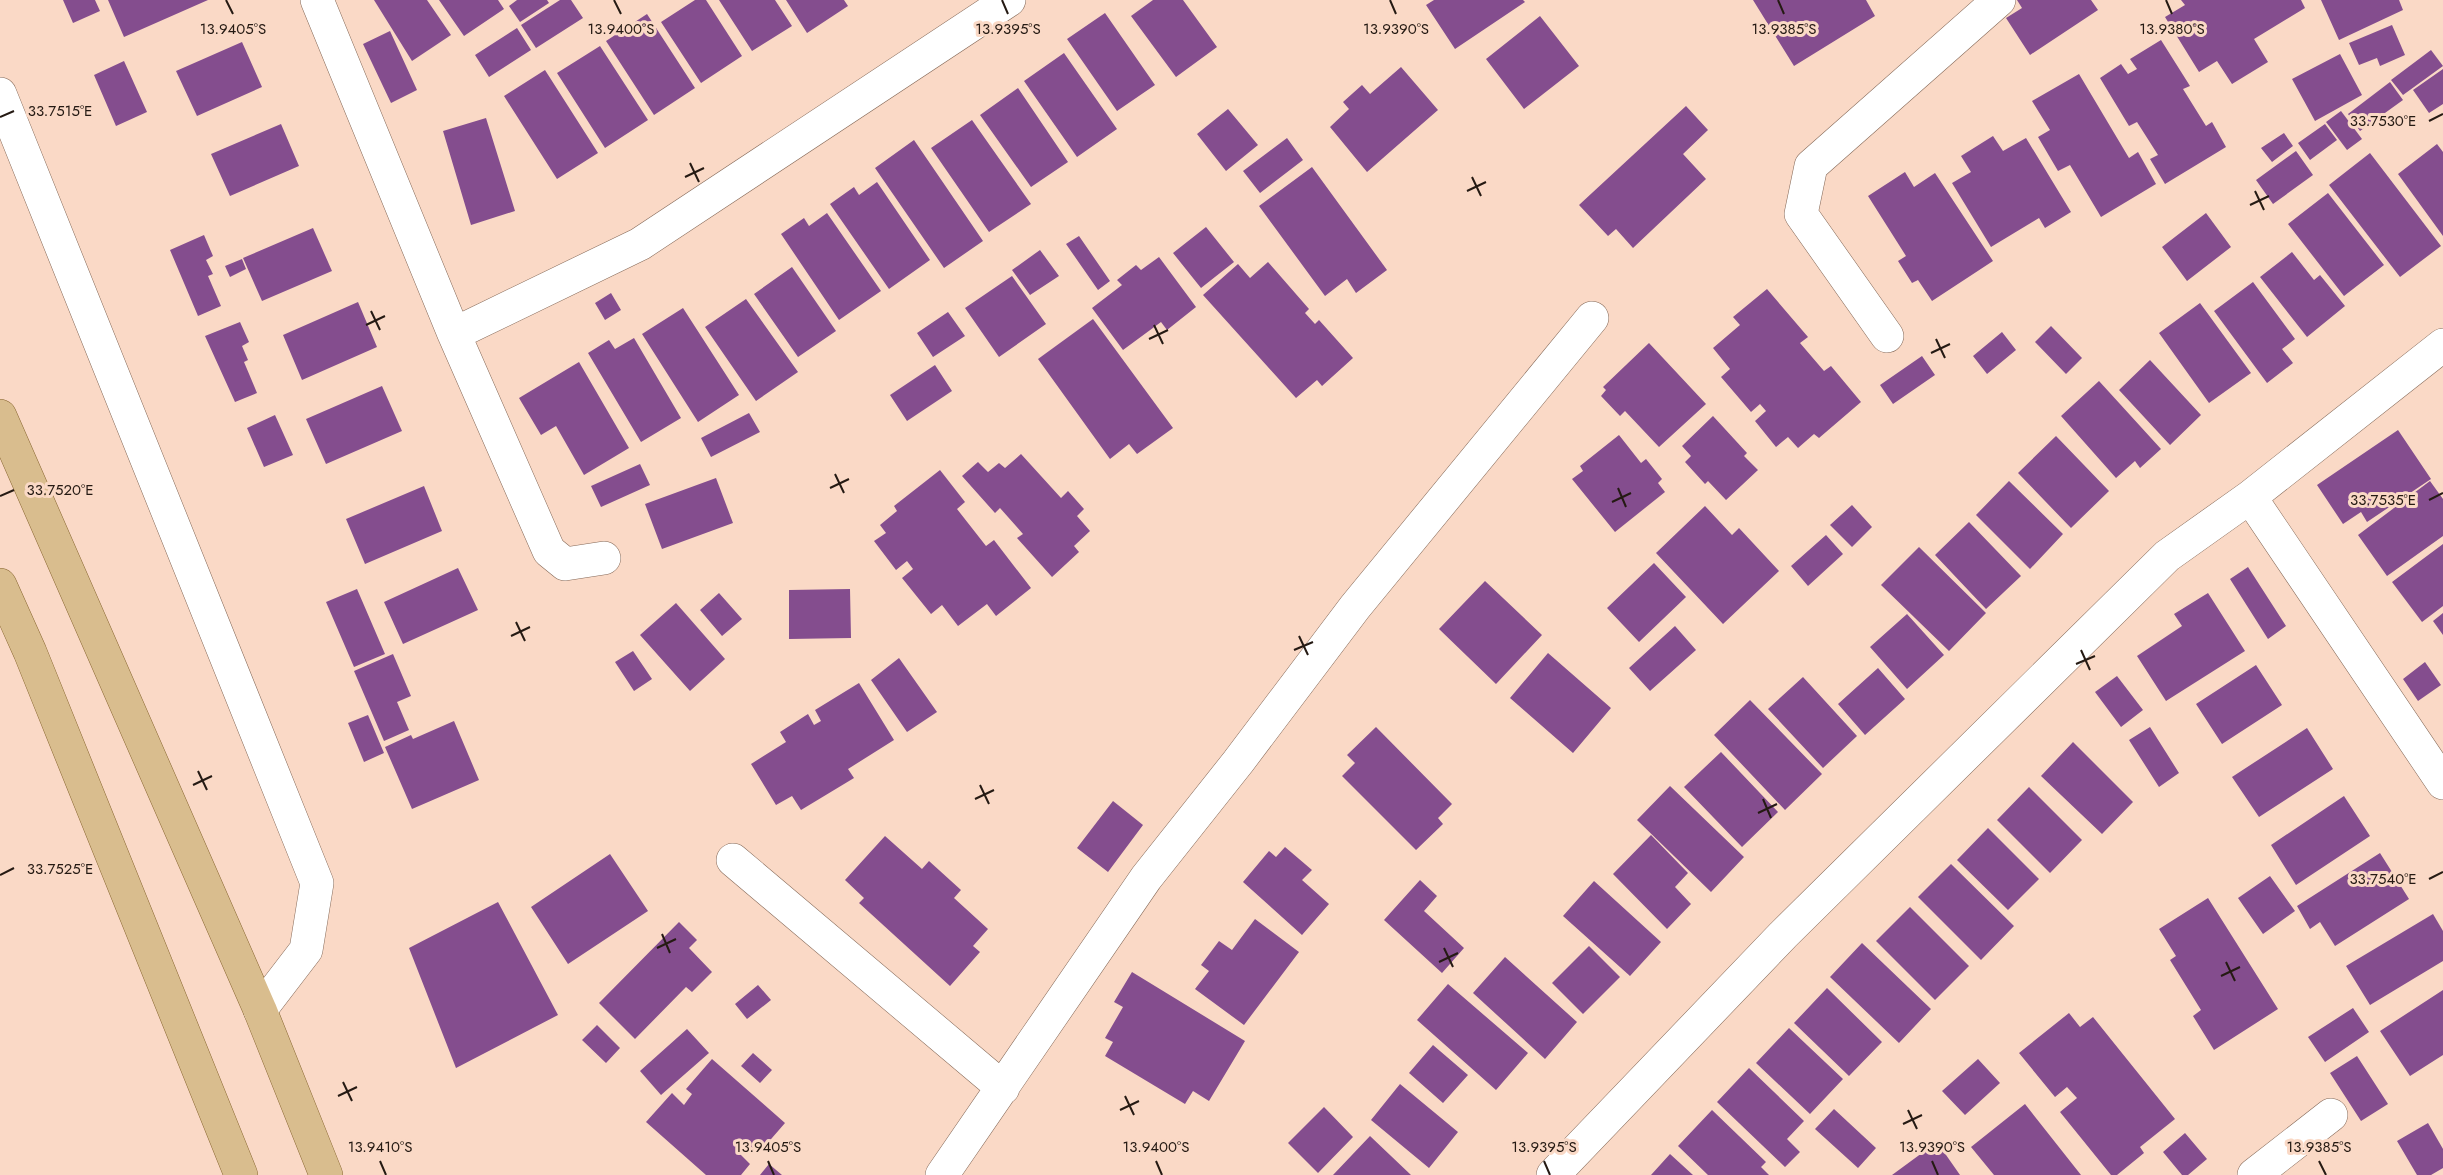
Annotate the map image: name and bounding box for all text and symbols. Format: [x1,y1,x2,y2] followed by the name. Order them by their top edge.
[200,18,266,40] text: 13.9405°S
[588,18,655,40] text: 13.9400°S
[975,18,1041,40] text: 13.9395°S
[1363,18,1429,40] text: 13.9390°S
[1751,18,1817,40] text: 13.9385°S
[2139,18,2205,40] text: 13.9380°S
[28,100,92,122] text: 33.7515°E
[2350,110,2416,132] text: 33.7530°E
[27,479,93,501] text: 33.7520°E
[2350,489,2416,511] text: 33.7535°E
[27,858,93,880] text: 33.7525°E
[2349,868,2417,890] text: 33.7540°E
[348,1136,412,1158] text: 13.9410°S
[735,1136,801,1158] text: 13.9405°S
[1123,1136,1190,1158] text: 13.9400°S
[1511,1136,1577,1158] text: 13.9395°S
[1899,1136,1965,1158] text: 13.9390°S
[2286,1136,2352,1158] text: 13.9385°S

